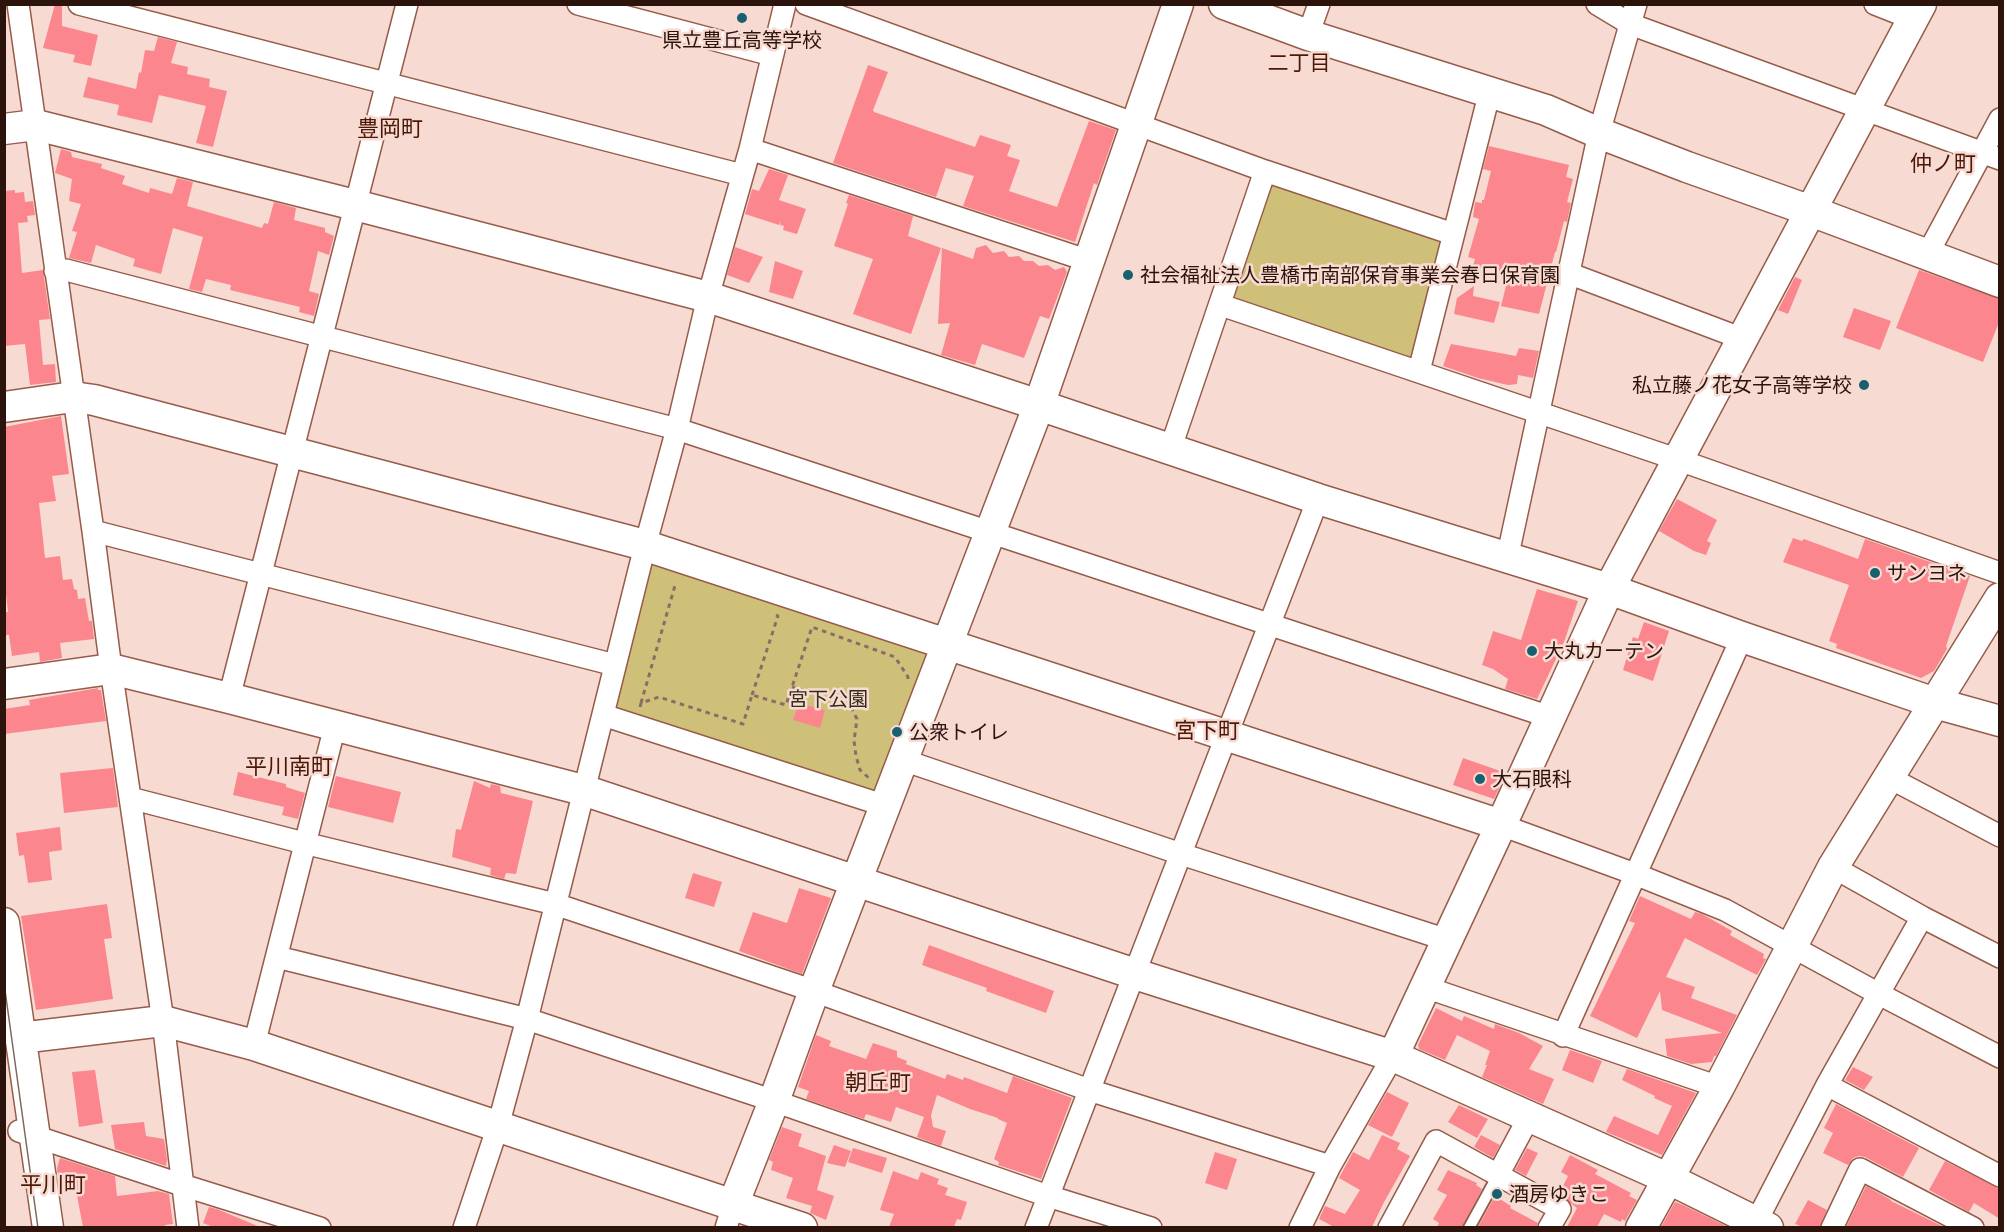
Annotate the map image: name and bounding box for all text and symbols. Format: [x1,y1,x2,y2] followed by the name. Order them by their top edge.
[735,11,749,25] marker: 県立豊丘高等学校
[662,28,822,52] place label: 県立豊丘高等学校
[1268,50,1330,76] district label: 二丁目
[357,116,423,142] district label: 豊岡町
[1910,151,1976,177] district label: 仲ノ町
[1140,263,1560,287] place label: 社会福祉法人豊橋市南部保育事業会春日保育園
[1121,268,1135,282] marker: 社会福祉法人豊橋市南部保育事業会春日保育園
[1632,373,1852,397] place label: 私立藤ノ花女子高等学校
[1857,378,1871,392] marker: 私立藤ノ花女子高等学校
[1887,561,1967,585] place label: サンヨネ
[1868,566,1882,580] marker: サンヨネ
[1544,639,1664,663] place label: 大丸カーテン
[1525,644,1539,658] marker: 大丸カーテン
[788,687,868,711] park label: 宮下公園
[1174,718,1240,744] district label: 宮下町
[909,720,1009,744] place label: 公衆トイレ
[890,725,904,739] marker: 公衆トイレ
[245,754,333,780] district label: 平川南町
[1492,767,1572,791] place label: 大石眼科
[1473,772,1487,786] marker: 大石眼科
[845,1070,911,1096] district label: 朝丘町
[20,1172,86,1198] district label: 平川町
[1509,1182,1609,1206] place label: 酒房ゆきこ
[1490,1187,1504,1201] marker: 酒房ゆきこ

